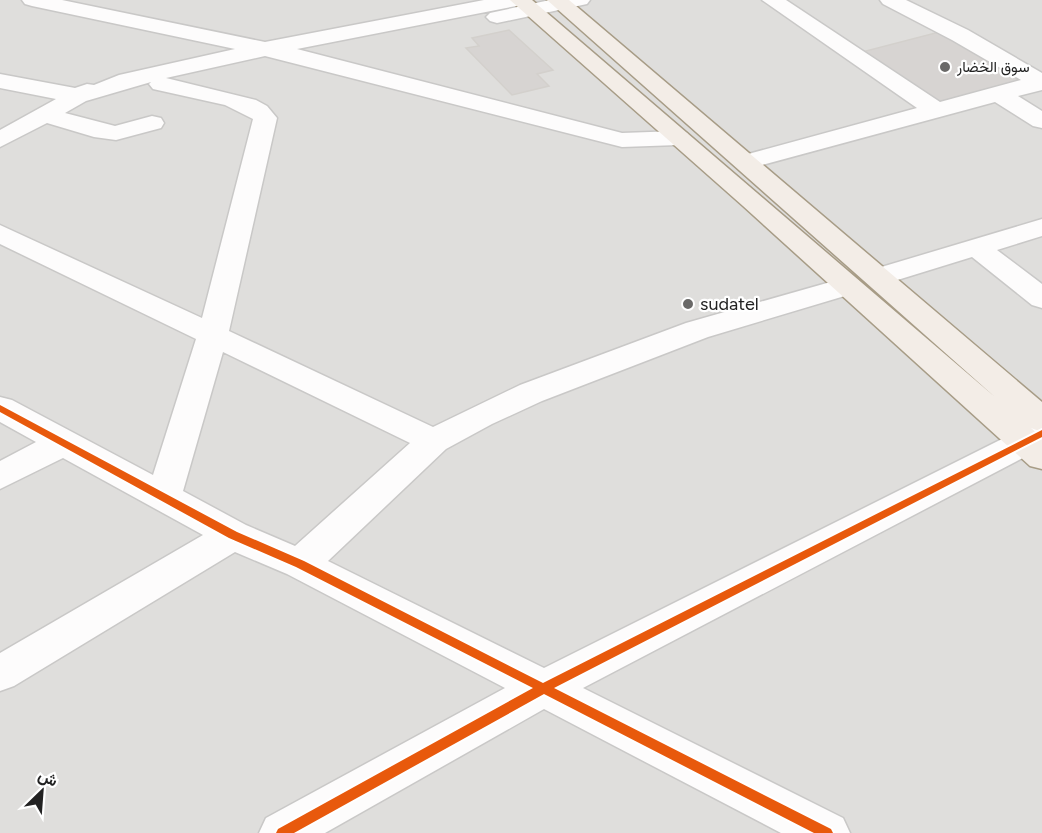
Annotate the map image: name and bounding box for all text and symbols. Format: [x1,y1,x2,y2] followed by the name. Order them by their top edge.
[956,58,1030,76] place label: سوق الخضار
[938,60,952,74] marker: سوق الخضار
[700,293,759,315] place label: sudatel
[681,297,695,311] marker: sudatel
[12,761,72,821] north arrow
[35,765,61,791] text: ش

